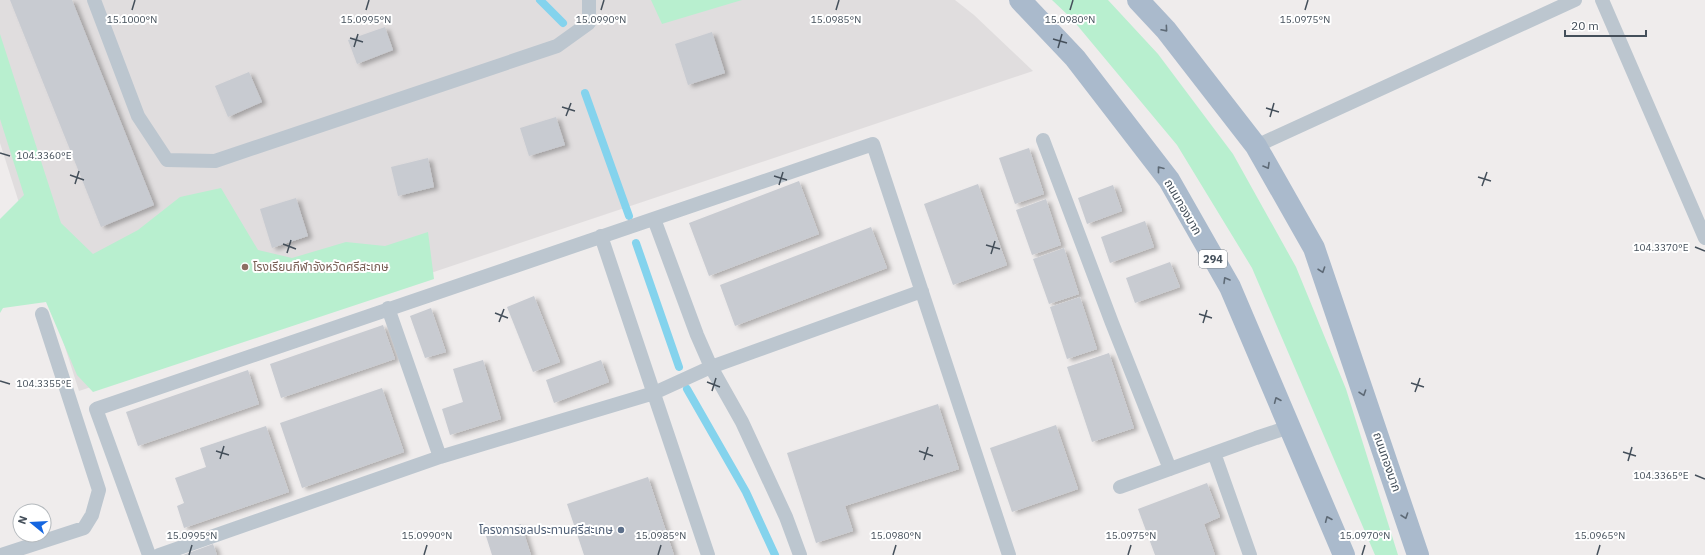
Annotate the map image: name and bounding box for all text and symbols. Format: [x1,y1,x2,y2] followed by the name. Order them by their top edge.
[1565,12,1646,38] scale bar
[107,13,157,26] text: 15.1000°N
[341,13,391,26] text: 15.0995°N
[576,13,626,26] text: 15.0990°N
[811,13,861,26] text: 15.0985°N
[1045,13,1095,26] text: 15.0980°N
[1280,13,1330,26] text: 15.0975°N
[1571,18,1599,33] text: 20 m
[1160,24,1167,31] one-way arrow
[16,149,72,162] text: 104.3360°E
[1263,162,1270,169] one-way arrow
[1157,166,1164,173] one-way arrow
[1161,176,1205,237] street label: ถนนทองมาก
[1633,241,1689,254] text: 104.3370°E
[1199,250,1227,268] road number: 294
[253,259,389,274] place label: โรงเรียนกีฬาจังหวัดศรีสะเกษ
[240,262,250,272] marker: โรงเรียนกีฬาจังหวัดศรีสะเกษ
[1317,267,1325,274] one-way arrow
[1223,277,1230,284] one-way arrow
[16,377,72,390] text: 104.3355°E
[1359,390,1367,397] one-way arrow
[1274,396,1282,403] one-way arrow
[1370,430,1405,494] street label: ถนนทองมาก
[1633,469,1689,482] text: 104.3365°E
[12,503,52,543] north arrow
[1400,513,1409,520] one-way arrow
[15,514,30,526] text: N
[1325,516,1333,523] one-way arrow
[479,522,613,537] place label: โครงการชลประทานศรีสะเกษ
[616,525,626,535] marker: โครงการชลประทานศรีสะเกษ
[167,529,217,542] text: 15.0995°N
[402,529,452,542] text: 15.0990°N
[636,529,686,542] text: 15.0985°N
[871,529,921,542] text: 15.0980°N
[1106,529,1156,542] text: 15.0975°N
[1340,529,1390,542] text: 15.0970°N
[1575,529,1625,542] text: 15.0965°N

